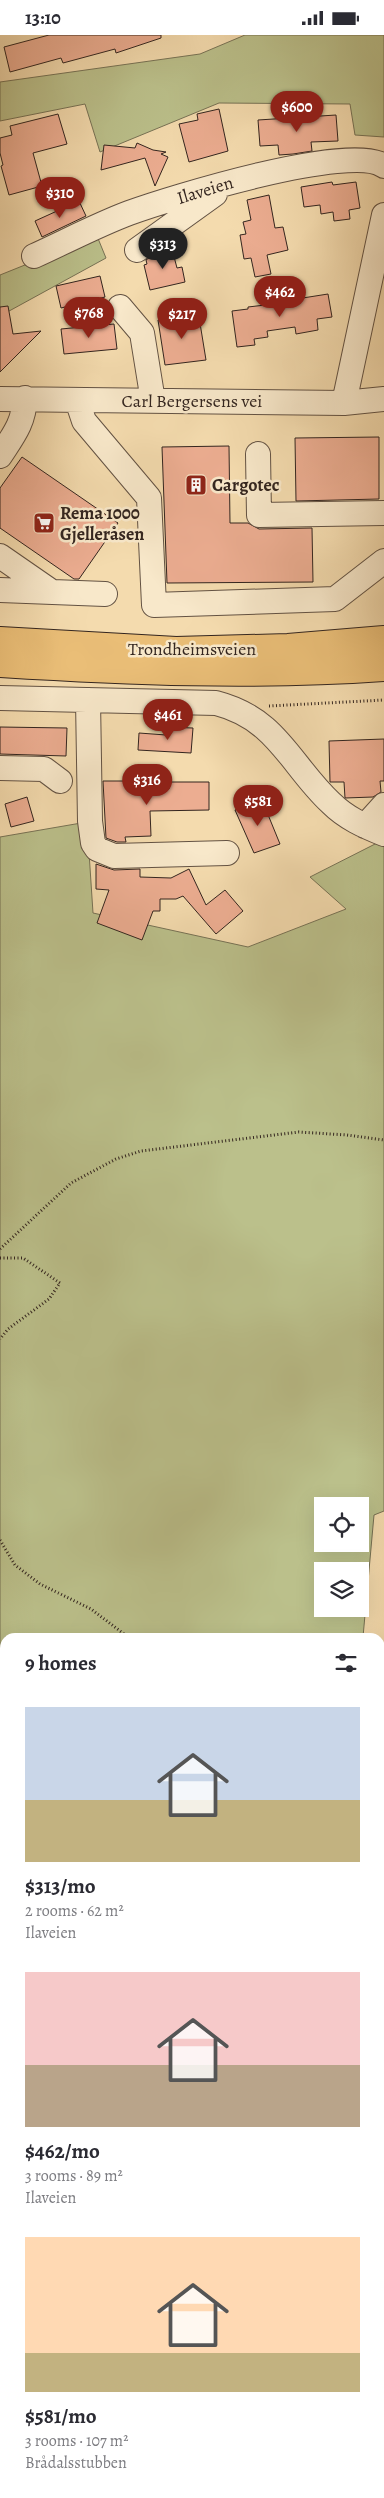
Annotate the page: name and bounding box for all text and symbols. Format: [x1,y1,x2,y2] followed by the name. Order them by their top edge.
[25,5,61,31] text: 13:10
[267,91,327,133] pin: $600
[281,96,313,118] text: $600
[174,170,236,210] street label: Ilaveien
[30,177,90,219] pin: $310
[46,182,74,204] text: $310
[133,227,193,270] pin: $313
[150,233,176,255] text: $313
[250,275,310,318] pin: $462
[265,281,295,303] text: $462
[59,297,119,339] pin: $768
[152,297,212,340] pin: $217
[74,302,104,324] text: $768
[168,303,196,325] text: $217
[122,389,262,413] street label: Carl Bergersens vei
[184,473,208,497] building icon: Cargotec
[212,473,280,497] place label: Cargotec
[60,501,144,546] place label: Rema 1000 Gjelleråsen
[32,511,56,535] supermarket icon: Rema 1000 Gjelleråsen
[128,637,256,661] street label: Trondheimsveien
[138,699,198,741] pin: $461
[154,704,182,726] text: $461
[117,763,177,806] pin: $316
[133,769,161,791] text: $316
[228,785,288,827] pin: $581
[244,790,272,812] text: $581
[314,1497,369,1617] map controls
[314,1497,369,1552] button: locate
[314,1562,369,1617] button: layers
[25,1649,96,1677] text: 9 homes
[332,1649,360,1677] icon: filters
[148,1740,238,1830] icon: home
[25,1872,96,1900] text: $313/mo
[25,1900,124,1922] text: 2 rooms · 62 m²
[25,1922,76,1944] text: Ilaveien
[148,2005,238,2095] icon: home
[25,2137,100,2165] text: $462/mo
[25,2165,123,2187] text: 3 rooms · 89 m²
[25,2187,76,2209] text: Ilaveien
[148,2270,238,2360] icon: home
[25,2402,97,2430] text: $581/mo
[25,2430,128,2452] text: 3 rooms · 107 m²
[25,2452,127,2474] text: Brådalsstubben

